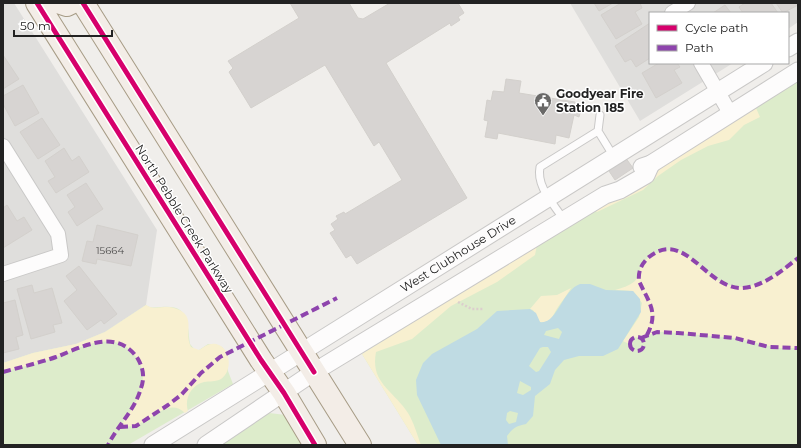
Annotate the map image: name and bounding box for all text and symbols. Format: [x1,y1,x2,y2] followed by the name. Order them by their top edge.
[14,12,112,38] scale bar
[649,12,789,64] legend
[20,18,51,33] text: 50 m
[685,20,748,35] text: Cycle path
[685,40,714,55] text: Path
[556,86,644,115] place label: Goodyear Fire Station 185
[533,91,553,116] public building icon: Goodyear Fire Station 185
[132,142,237,296] street label: North Pebble Creek Parkway
[398,212,518,295] street label: West Clubhouse Drive
[96,244,124,257] house number: 15664

